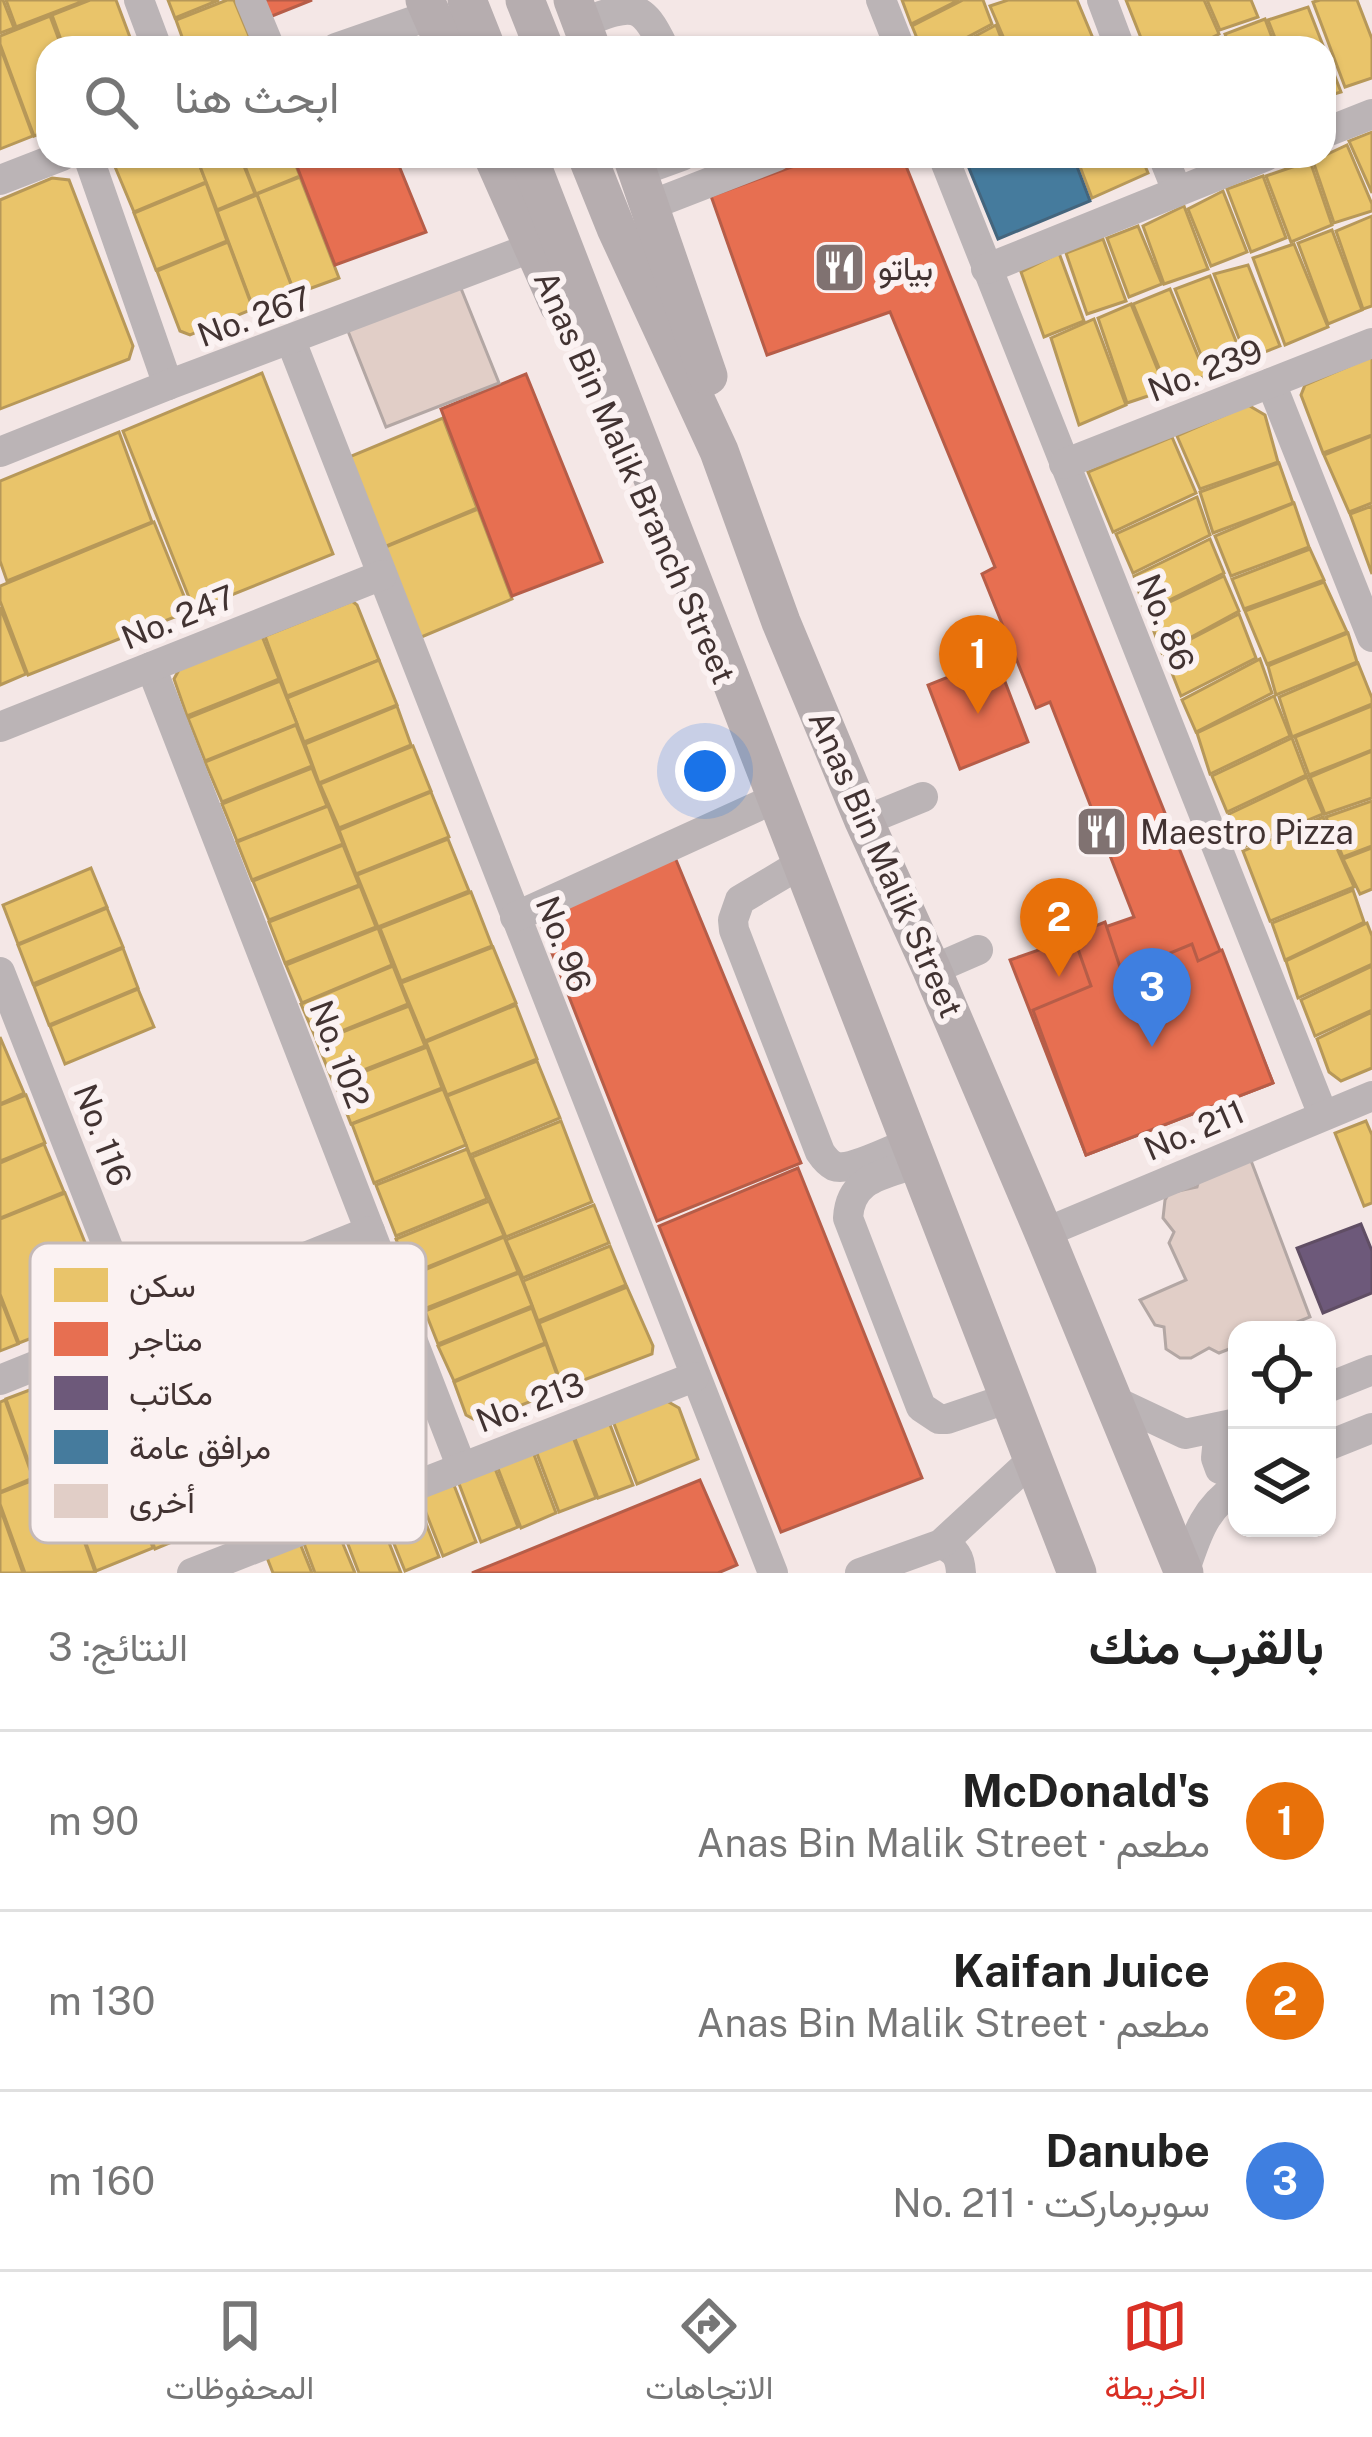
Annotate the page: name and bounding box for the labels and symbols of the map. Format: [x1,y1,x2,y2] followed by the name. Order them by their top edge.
[811,240,867,296] restaurant icon: بياتو
[878,249,933,289] place label: بياتو
[527,265,743,689] street label: Anas Bin Malik Branch Street
[192,278,316,354] street label: No. 267
[1142,331,1268,409] street label: No. 239
[1130,568,1202,676] street label: No. 86
[116,577,240,657] street label: No. 247
[939,615,1017,714] pin: 1
[801,705,971,1023] street label: Anas Bin Malik Street
[675,741,735,801] your location
[1073,804,1129,860] restaurant icon: Maestro Pizza
[1140,813,1354,851] place label: Maestro Pizza
[1020,878,1098,977] pin: 2
[528,891,600,997] street label: No. 96
[1113,948,1191,1047] pin: 3
[302,995,378,1113] street label: No. 102
[66,1079,140,1191] street label: No. 116
[1138,1092,1250,1168] street label: No. 211
[30,1243,426,1543] legend
[129,1266,196,1305] text: سكن
[128,1320,203,1360] text: متاجر
[471,1364,589,1440] street label: No. 213
[129,1374,213,1413] text: مكاتب
[129,1428,271,1468] text: مرافق عامة
[129,1482,195,1522] text: أخرى

